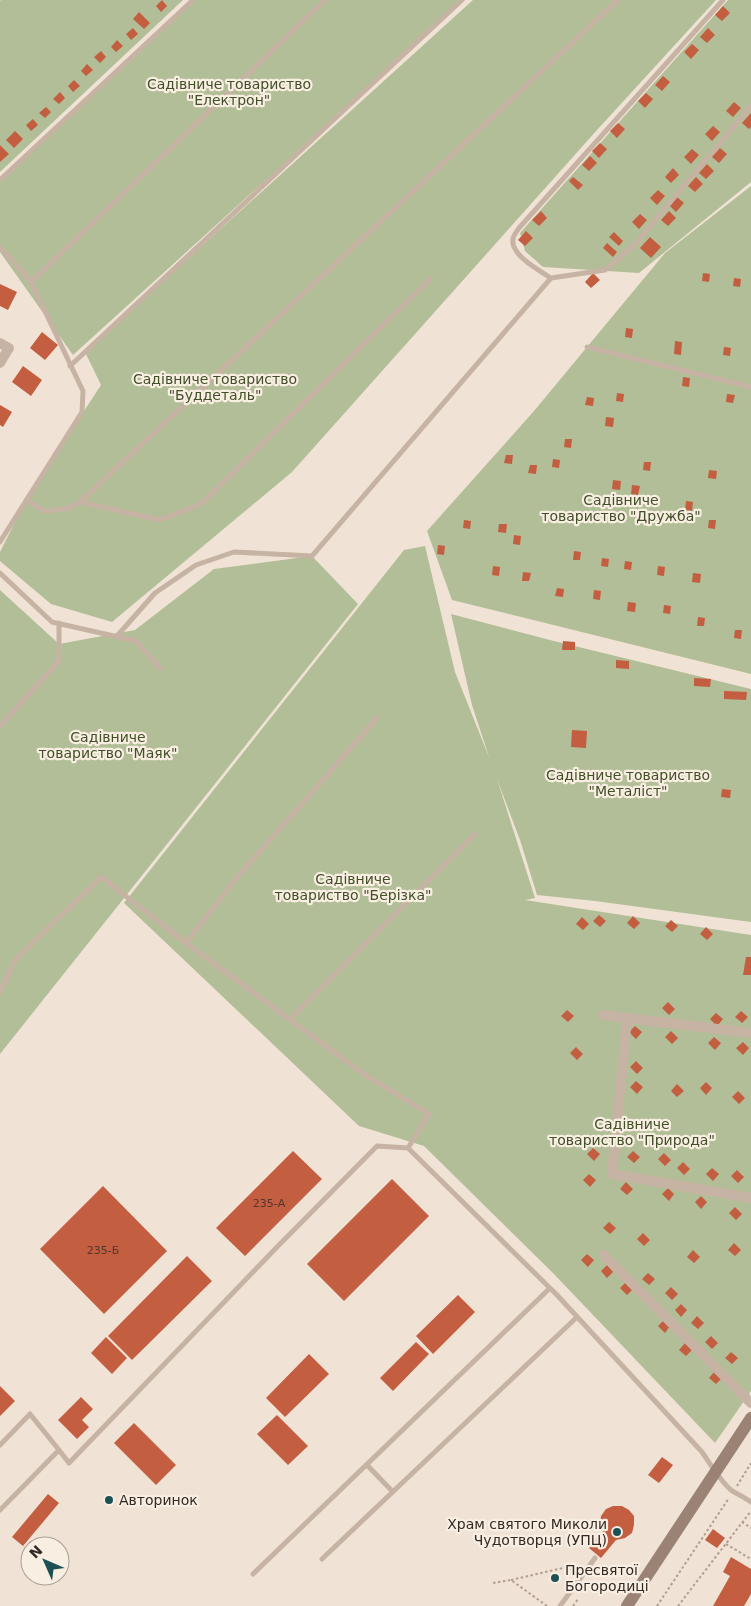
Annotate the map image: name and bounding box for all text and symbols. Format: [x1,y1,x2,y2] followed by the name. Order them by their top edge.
[147,76,311,108] park label: Садівниче товариство "Електрон"
[133,371,297,403] park label: Садівниче товариство "Буддеталь"
[541,492,701,524] park label: Садівниче товариство "Дружба"
[38,729,178,761] park label: Садівниче товариство "Маяк"
[546,767,710,799] park label: Садівниче товариство "Металіст"
[274,871,432,903] park label: Садівниче товариство "Берізка"
[549,1116,715,1148] park label: Садівниче товариство "Природа"
[253,1197,286,1210] house number: 235-А
[87,1244,119,1257] house number: 235-Б
[119,1492,198,1508] place label: Авторинок
[103,1494,115,1506] marker: Авторинок
[447,1516,607,1548] place label: Храм святого Миколи Чудотворця (УПЦ)
[611,1526,623,1538] marker: Храм святого Миколи Чудотворця (УПЦ)
[20,1536,70,1586] north arrow
[26,1542,46,1562] text: N
[565,1562,649,1594] place label: Пресвятої Богородиці
[549,1572,561,1584] marker: Пресвятої Богородиці

